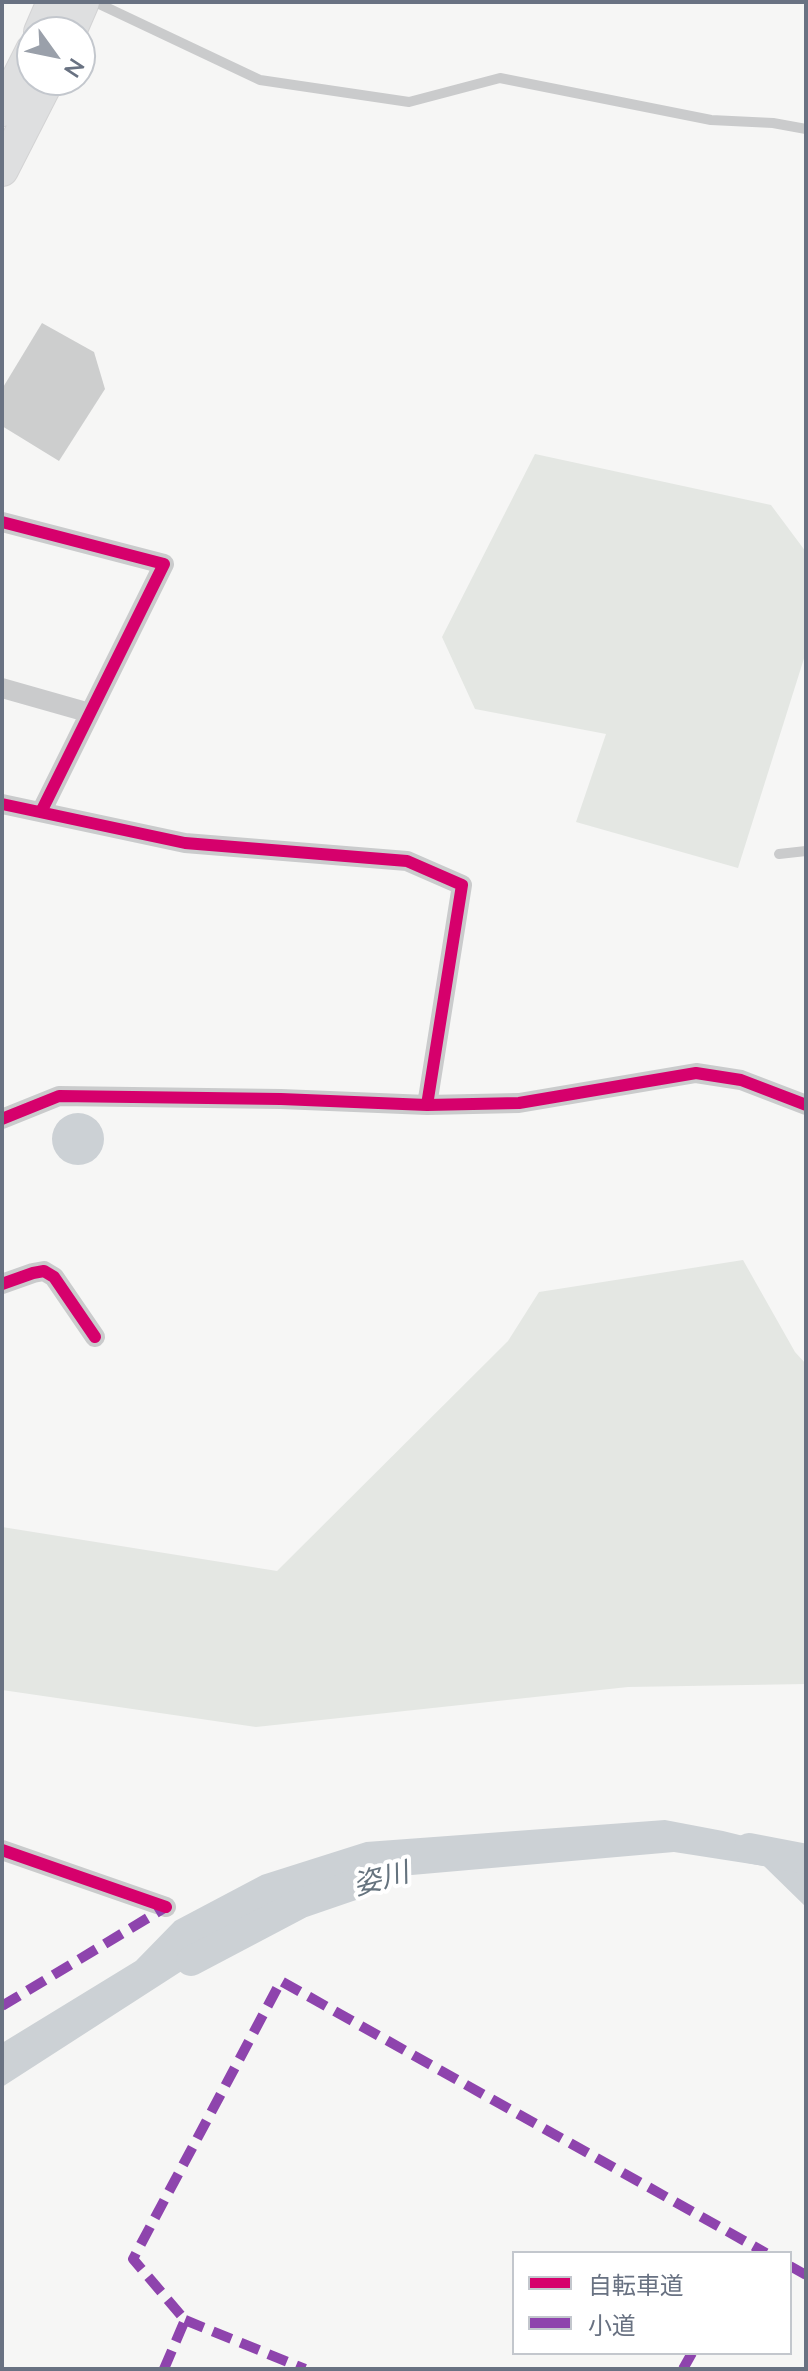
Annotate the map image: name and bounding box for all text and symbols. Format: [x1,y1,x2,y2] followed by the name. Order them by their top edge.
[16,16,96,96] north arrow
[59,54,91,83] text: N
[350,1856,412,1902] water label: 姿川
[512,2251,792,2355] legend
[588,2270,684,2299] text: 自転車道
[588,2310,636,2339] text: 小道

